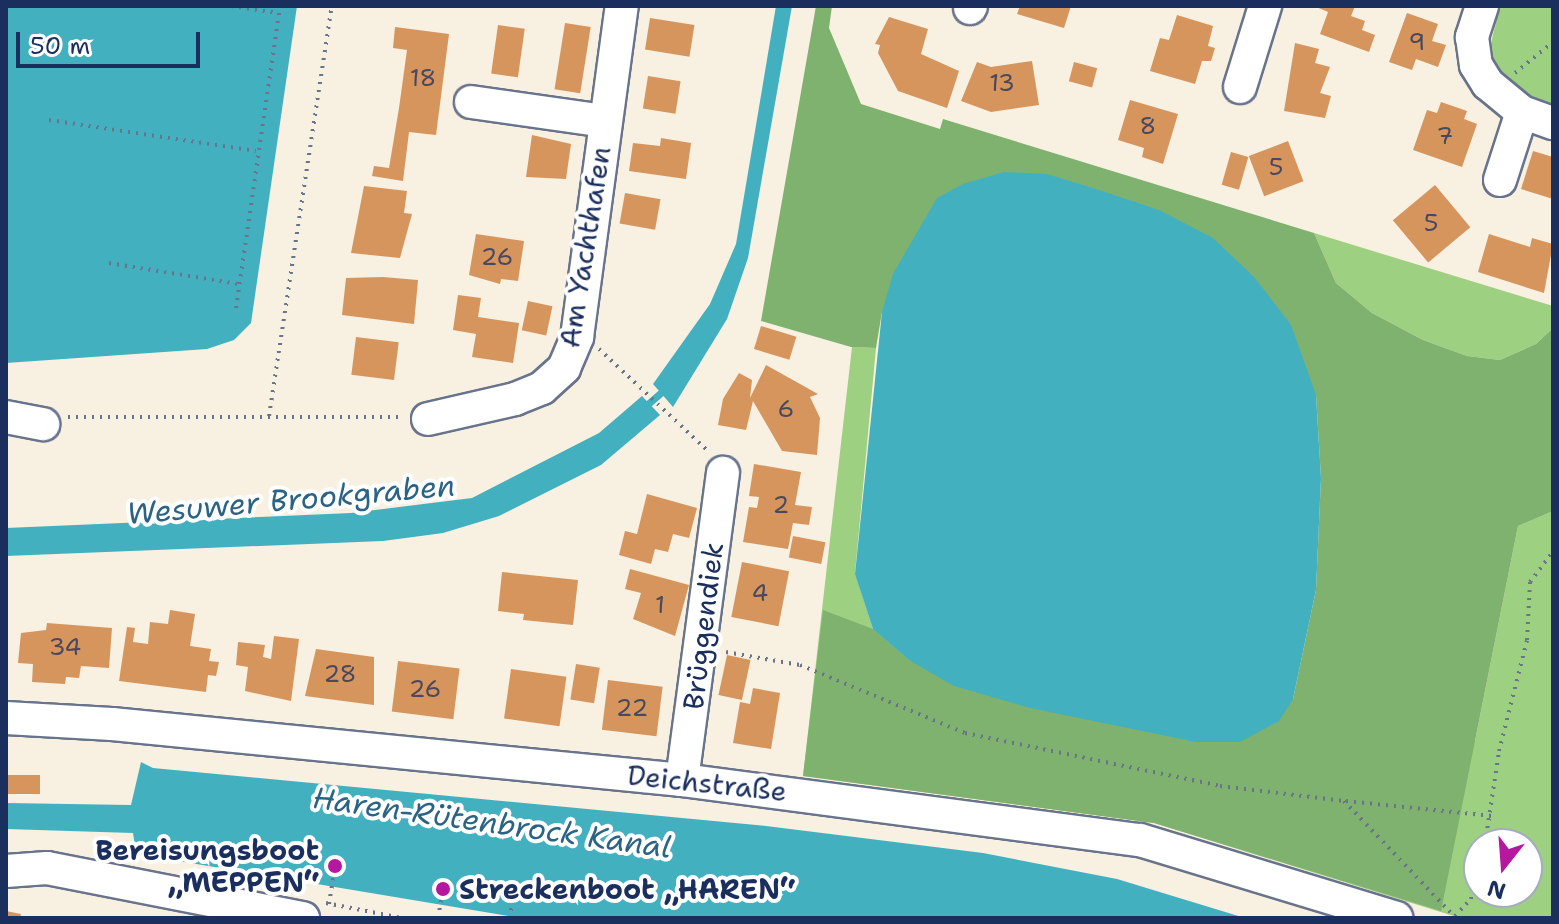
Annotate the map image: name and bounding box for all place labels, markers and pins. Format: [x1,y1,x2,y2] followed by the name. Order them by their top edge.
[95,833,319,899] place label: Bereisungsboot „MEPPEN“
[326,857,344,875] marker: Bereisungsboot „MEPPEN“
[459,872,795,906] place label: Streckenboot „HAREN“
[434,880,452,898] marker: Streckenboot „HAREN“

